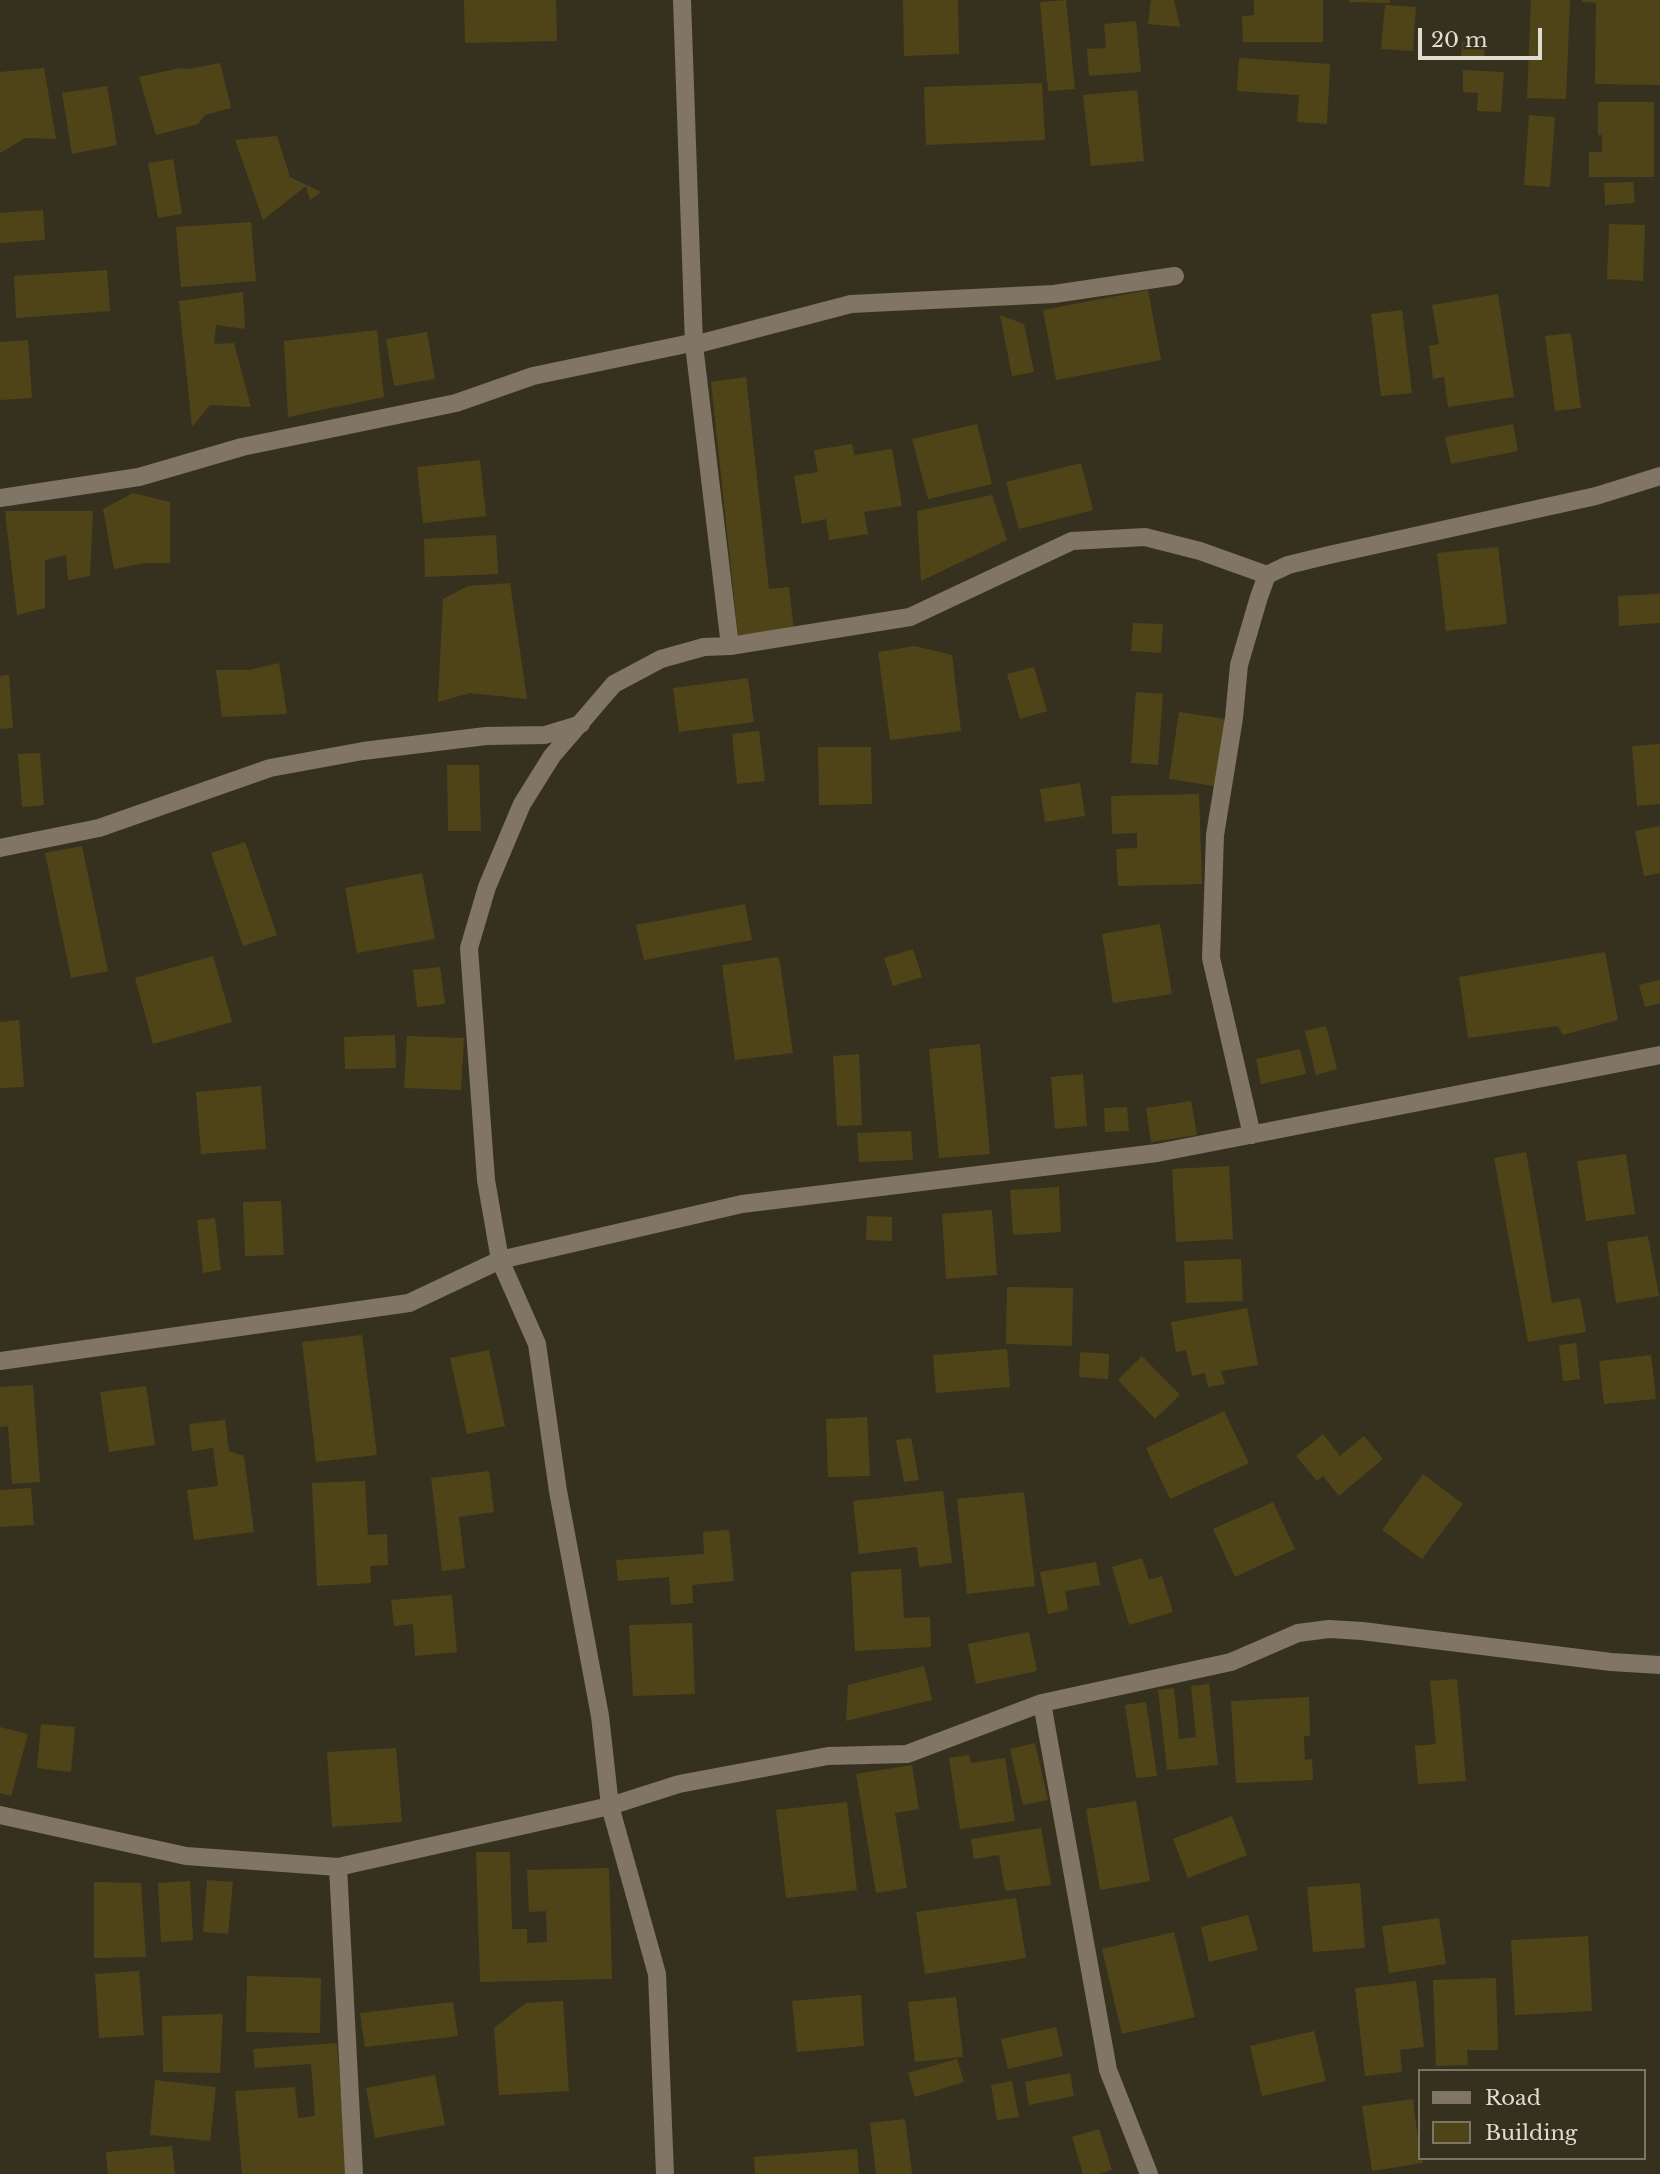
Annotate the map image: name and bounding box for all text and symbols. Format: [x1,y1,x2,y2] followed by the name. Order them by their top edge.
[1422,14,1546,58] scale bar
[1431,27,1488,53] text: 20 m
[1418,2069,1646,2160] legend
[1485,2085,1541,2111] text: Road
[1485,2120,1577,2146] text: Building

